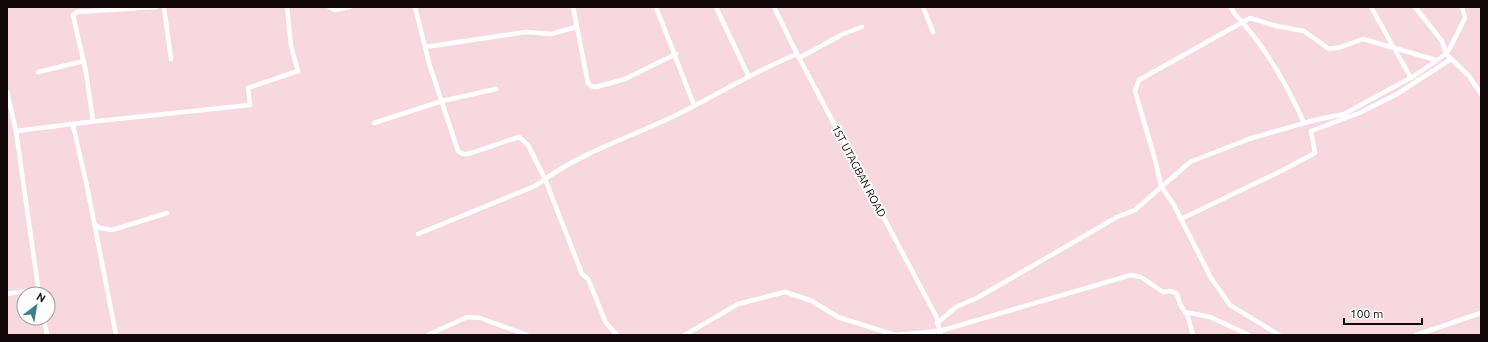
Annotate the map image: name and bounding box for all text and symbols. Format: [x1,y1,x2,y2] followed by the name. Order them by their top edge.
[830,123,888,219] street label: 1ST UTAGBAN ROAD
[16,286,56,326] north arrow
[35,290,48,305] text: N
[1344,300,1422,326] scale bar
[1350,307,1383,320] text: 100 m

